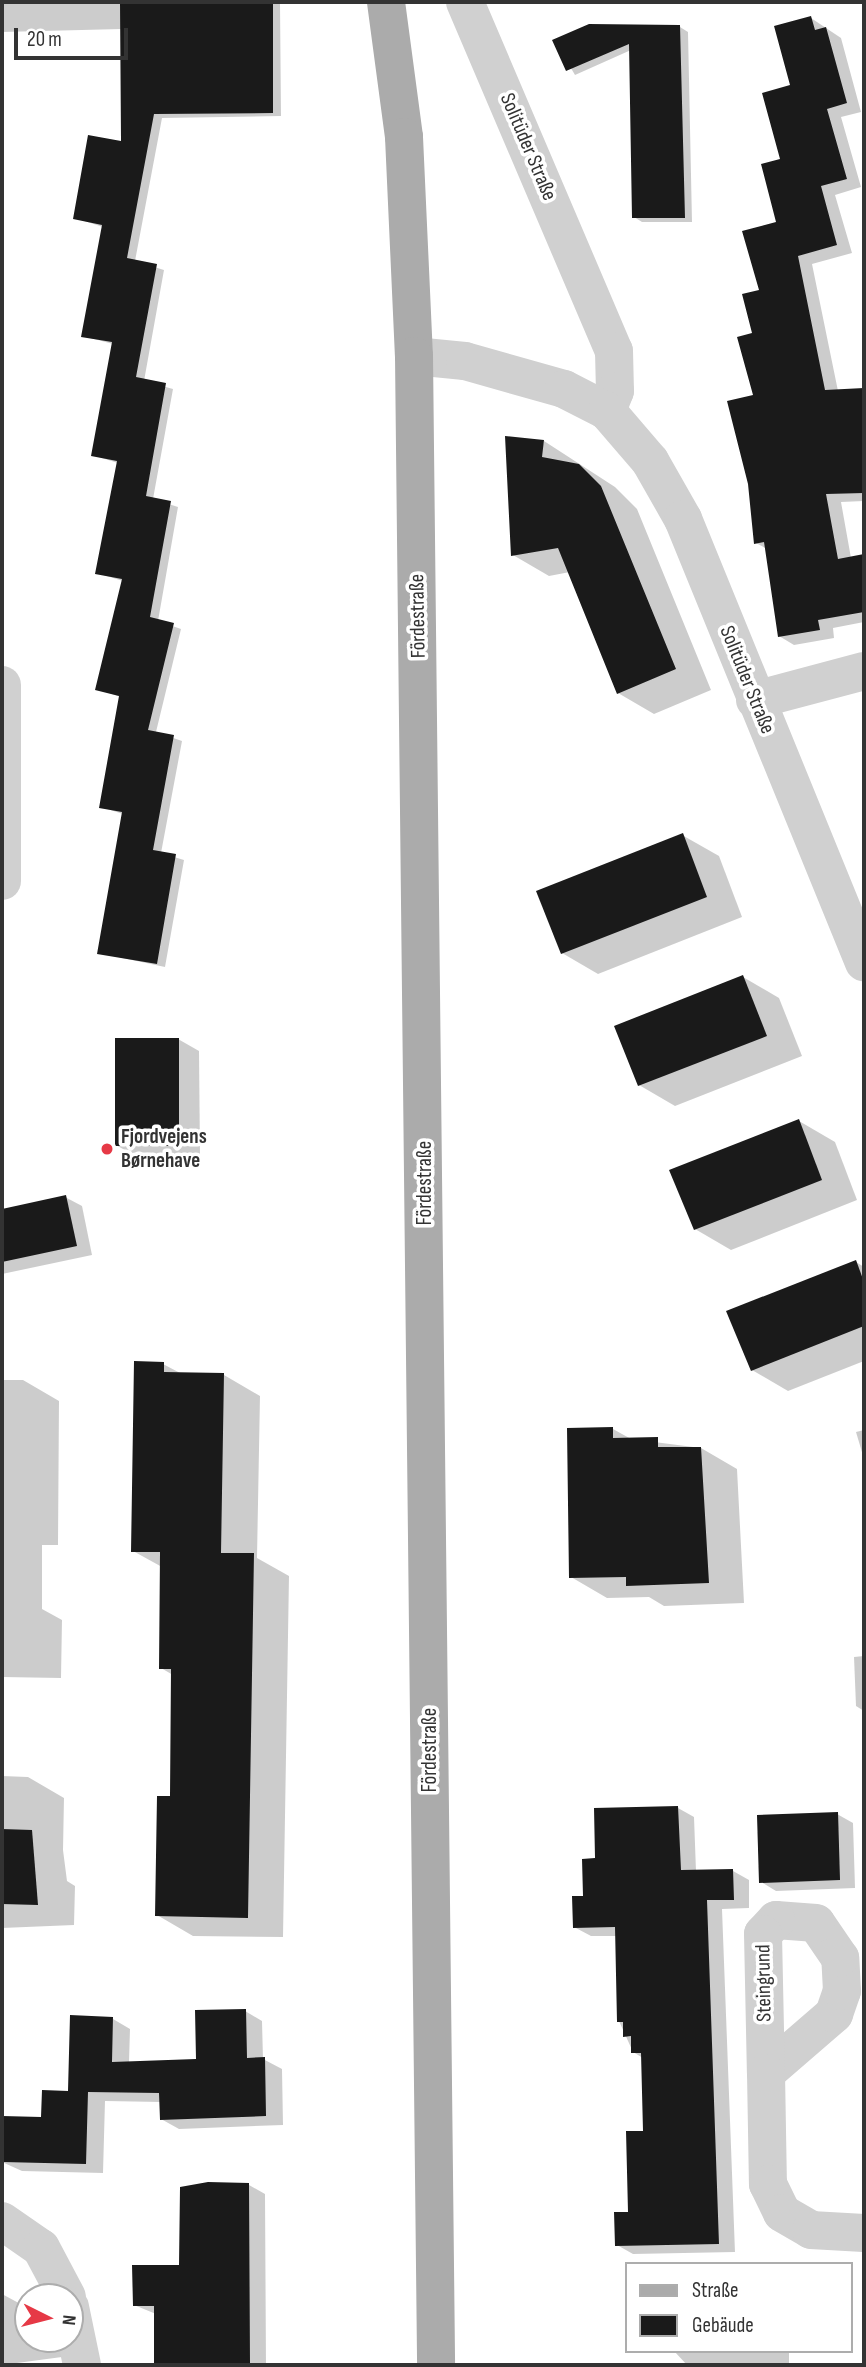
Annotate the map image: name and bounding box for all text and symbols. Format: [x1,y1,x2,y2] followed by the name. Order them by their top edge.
[18,14,131,58] scale bar
[27,27,62,52] text: 20 m
[494,90,562,204] street label: Solitüder Straße
[405,574,431,658] street label: Fördestraße
[714,622,780,738] street label: Solitüder Straße
[121,1124,207,1174] place label: Fjordvejens Børnehave
[99,1141,115,1157] marker: Fjordvejens Børnehave
[412,1141,438,1225] street label: Fördestraße
[417,1708,443,1792] street label: Fördestraße
[751,1944,777,2022] street label: Steingrund
[624,2262,852,2353] legend
[692,2278,738,2303] text: Straße
[14,2283,84,2353] north arrow
[692,2313,754,2338] text: Gebäude
[56,2314,80,2326] text: N

